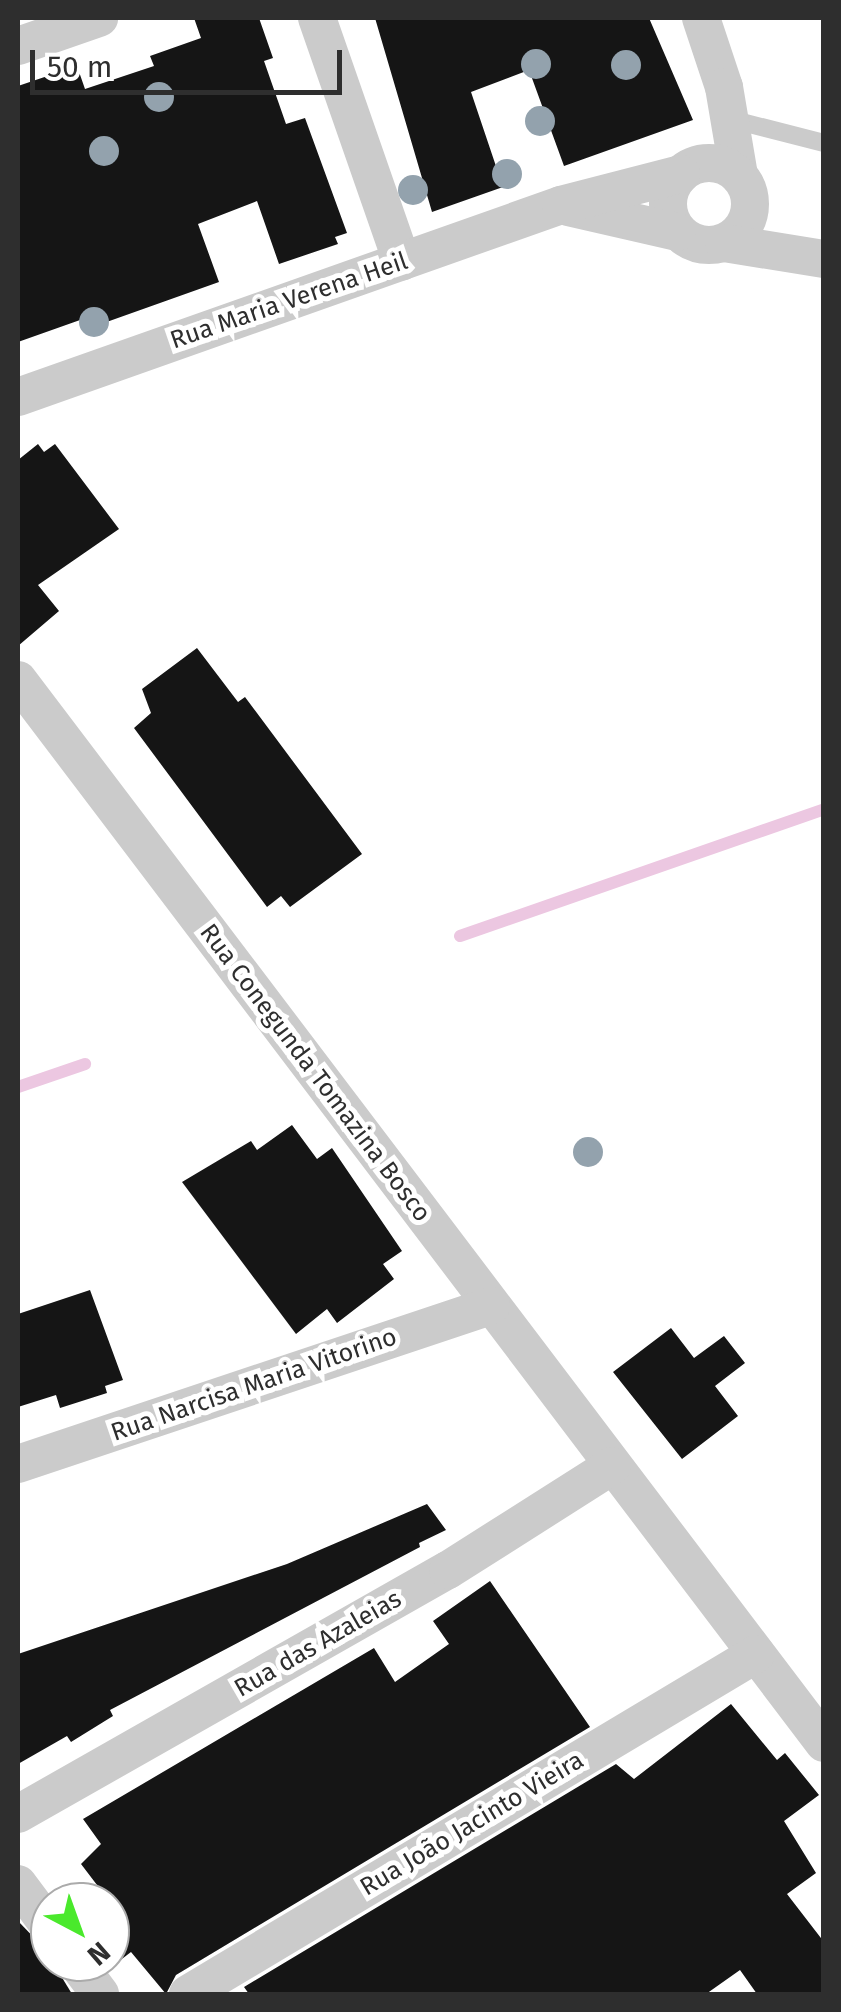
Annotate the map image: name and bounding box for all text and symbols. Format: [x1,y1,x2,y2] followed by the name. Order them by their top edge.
[35,30,348,92] scale bar
[47,49,112,85] text: 50 m
[166,246,412,356] street label: Rua Maria Verena Heil
[193,918,437,1228] street label: Rua Conegunda Tomazina Bosco
[107,1322,401,1448] street label: Rua Narcisa Maria Vitorino
[229,1584,407,1704] street label: Rua das Azaleias
[355,1745,589,1903] street label: Rua João Jacinto Vieira
[30,1882,130,1982] north arrow
[81,1935,117,1972] text: N

